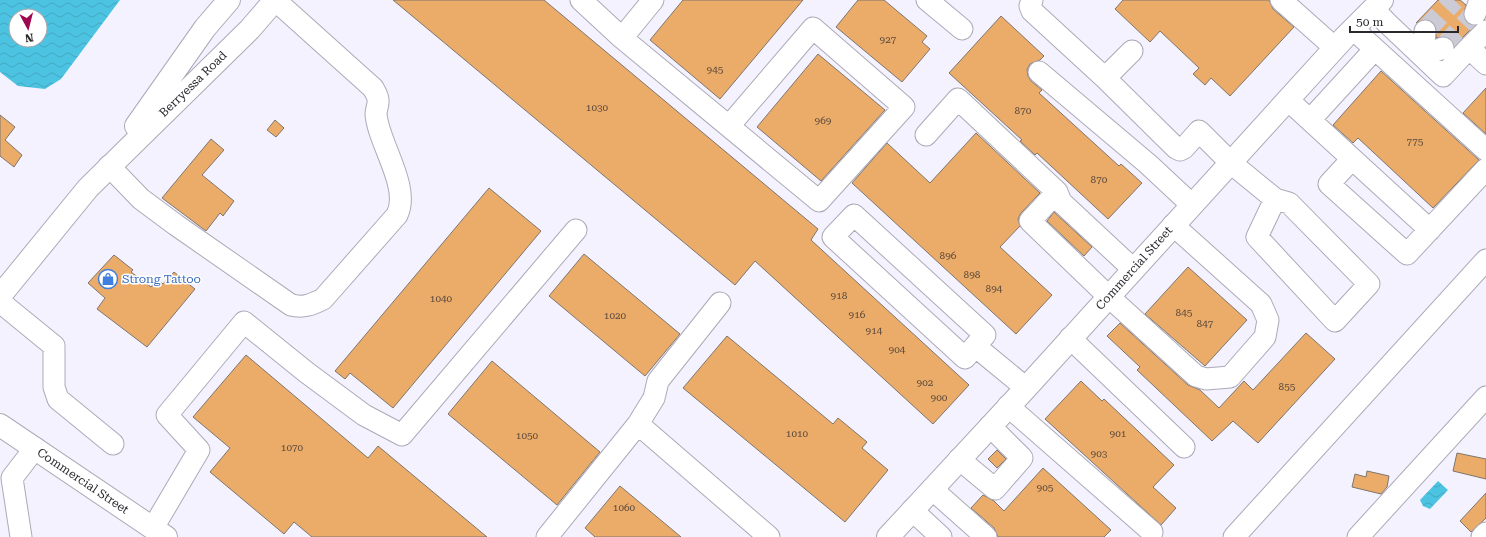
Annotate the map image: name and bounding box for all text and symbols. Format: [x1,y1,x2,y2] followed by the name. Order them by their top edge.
[8,8,48,48] north arrow
[1350,8,1458,34] scale bar
[1356,15,1383,29] text: 50 m
[24,30,34,44] text: N
[880,34,897,45] house number: 927
[156,48,230,120] street label: Berryessa Road
[707,64,724,75] house number: 945
[586,102,609,113] house number: 1030
[1015,105,1032,116] house number: 870
[815,115,832,126] house number: 969
[1407,136,1424,147] house number: 775
[1091,174,1108,185] house number: 870
[1093,223,1176,313] street label: Commercial Street
[940,250,957,261] house number: 896
[97,268,119,290] shop icon: Strong Tattoo
[964,269,981,280] house number: 898
[122,272,201,286] place label: Strong Tattoo
[986,283,1003,294] house number: 894
[831,290,848,301] house number: 918
[430,293,453,304] house number: 1040
[1176,307,1193,318] house number: 845
[849,309,866,320] house number: 916
[604,310,627,321] house number: 1020
[1197,318,1214,329] house number: 847
[866,325,883,336] house number: 914
[889,344,906,355] house number: 904
[917,377,934,388] house number: 902
[1279,381,1296,392] house number: 855
[931,392,948,403] house number: 900
[786,428,809,439] house number: 1010
[1110,428,1127,439] house number: 901
[516,430,539,441] house number: 1050
[281,442,304,453] house number: 1070
[35,445,132,517] street label: Commercial Street
[1091,448,1108,459] house number: 903
[1037,482,1054,493] house number: 905
[613,502,636,513] house number: 1060

